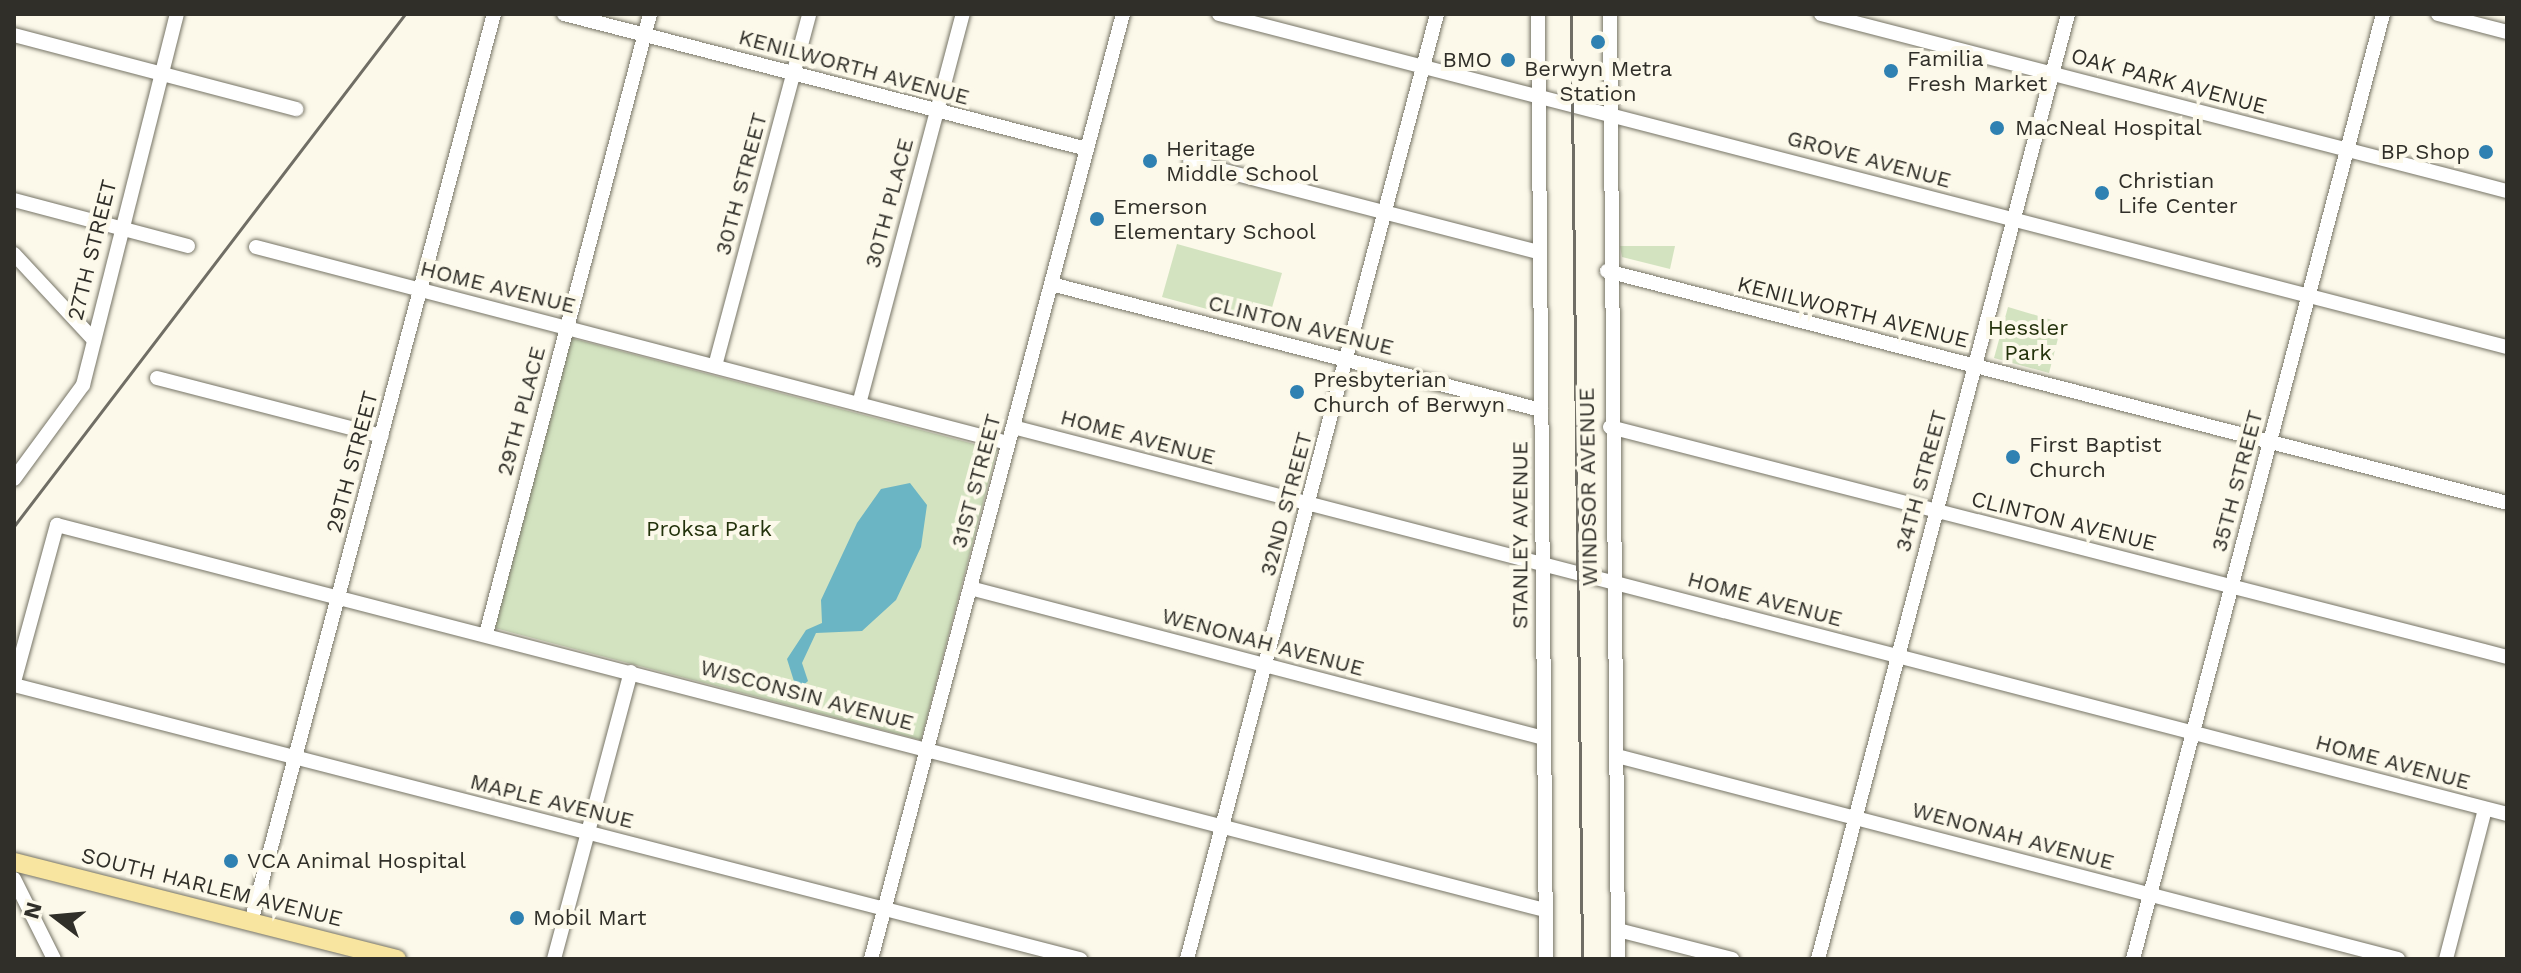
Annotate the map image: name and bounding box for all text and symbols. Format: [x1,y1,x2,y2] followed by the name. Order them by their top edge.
[735,23,973,111] street label: KENILWORTH AVENUE
[1589,33,1607,51] marker: Berwyn Metra Station
[2067,42,2271,120] street label: OAK PARK AVENUE
[1907,45,2047,96] place label: Familia Fresh Market
[1442,47,1492,73] place label: BMO
[1499,51,1517,69] marker: BMO
[1524,55,1672,106] place label: Berwyn Metra Station
[1882,62,1900,80] marker: Familia Fresh Market
[709,110,773,258] street label: 30TH STREET
[2015,115,2203,141] place label: MacNeal Hospital
[1986,117,2008,139] marker: MacNeal Hospital
[1784,124,1954,194] street label: GROVE AVENUE
[859,135,919,271] street label: 30TH PLACE
[1166,135,1318,186] place label: Heritage Middle School
[2380,139,2470,165] place label: BP Shop
[2477,143,2495,161] marker: BP Shop
[1141,152,1159,170] marker: Heritage Middle School
[2118,167,2238,218] place label: Christian Life Center
[62,177,122,323] street label: 27TH STREET
[2093,184,2111,202] marker: Christian Life Center
[1113,193,1316,244] place label: Emerson Elementary School
[1088,210,1106,228] marker: Emerson Elementary School
[417,255,579,319] street label: HOME AVENUE
[1734,270,1972,354] street label: KENILWORTH AVENUE
[1205,289,1397,361] street label: CLINTON AVENUE
[1988,314,2068,366] park label: Hessler Park
[491,343,551,479] street label: 29TH PLACE
[1313,366,1506,418] place label: Presbyterian Church of Berwyn
[1288,383,1306,401] marker: Presbyterian Church of Berwyn
[1573,387,1603,587] street label: WINDSOR AVENUE
[320,388,384,536] street label: 29TH STREET
[1057,404,1219,470] street label: HOME AVENUE
[1889,407,1953,555] street label: 34TH STREET
[2205,407,2269,555] street label: 35TH STREET
[945,411,1007,551] street label: 31ST STREET
[1254,429,1318,579] street label: 32ND STREET
[2029,431,2161,482] place label: First Baptist Church
[1507,440,1533,630] street label: STANLEY AVENUE
[2004,448,2022,466] marker: First Baptist Church
[1968,485,2160,557] street label: CLINTON AVENUE
[646,516,772,542] park label: Proksa Park
[1684,566,1846,632] street label: HOME AVENUE
[1158,602,1368,682] street label: WENONAH AVENUE
[697,654,917,736] street label: WISCONSIN AVENUE
[2312,729,2474,795] street label: HOME AVENUE
[467,768,637,834] street label: MAPLE AVENUE
[1908,796,2118,876] street label: WENONAH AVENUE
[78,842,346,932] street label: SOUTH HARLEM AVENUE
[247,848,468,874] place label: VCA Animal Hospital
[222,852,240,870] marker: VCA Animal Hospital
[16,877,96,957] north arrow
[18,899,47,922] text: N
[533,905,647,931] place label: Mobil Mart
[508,909,526,927] marker: Mobil Mart

